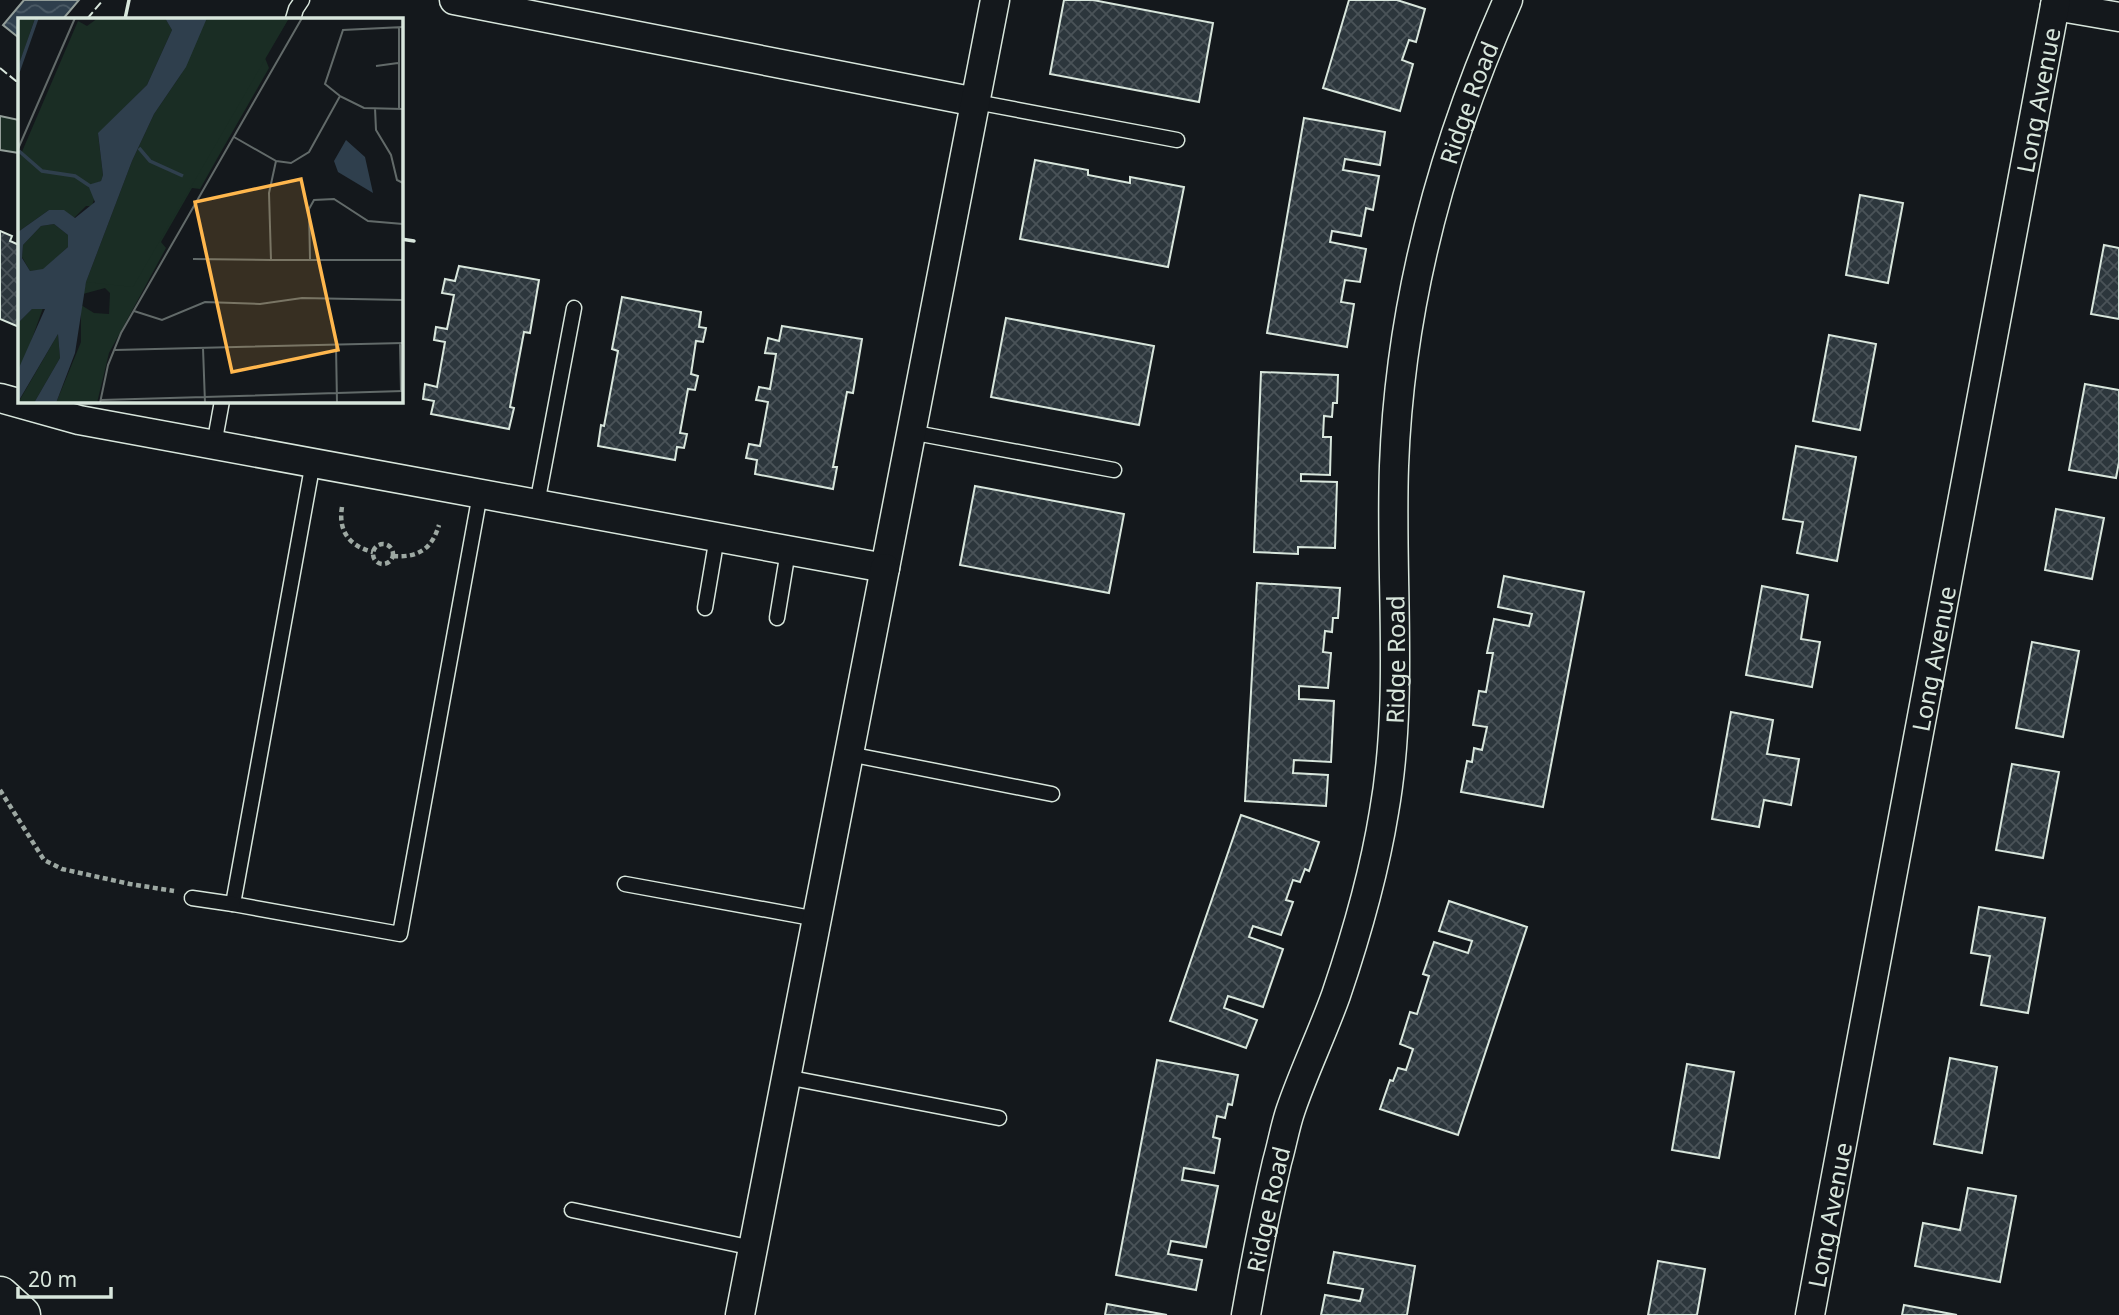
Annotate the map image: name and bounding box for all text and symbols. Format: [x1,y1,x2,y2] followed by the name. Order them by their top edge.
[18,18,402,402] inset map
[2008,25,2067,176] street label: Long Avenue
[1431,36,1505,168] street label: Ridge Road
[1903,583,1963,734] street label: Long Avenue
[1377,595,1412,724] street label: Ridge Road
[1799,1139,1859,1290] street label: Long Avenue
[1238,1143,1297,1275] street label: Ridge Road
[18,1256,110,1300] scale bar
[28,1265,77,1293] text: 20 m

